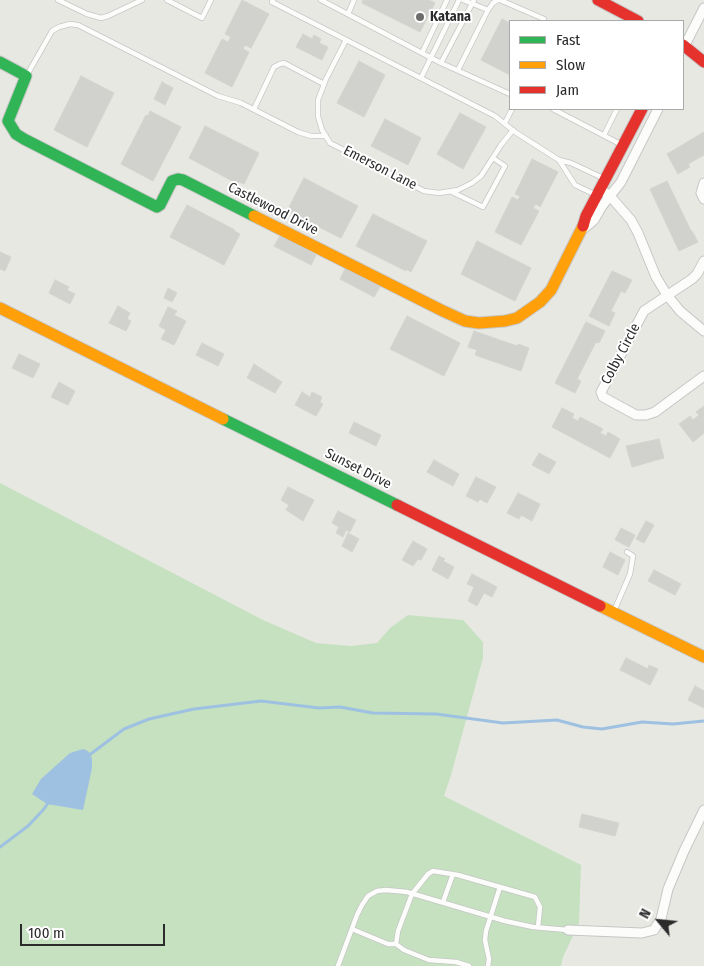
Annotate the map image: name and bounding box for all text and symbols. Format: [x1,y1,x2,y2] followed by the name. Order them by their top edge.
[430,9,471,25] place label: Katana
[414,11,426,23] marker: Katana
[509,20,684,110] legend
[556,31,580,49] text: Fast
[556,56,585,74] text: Slow
[556,81,579,99] text: Jam
[341,142,419,194] street label: Emerson Lane
[225,179,321,239] street label: Castlewood Drive
[598,321,644,387] street label: Colby Circle
[322,445,394,493] street label: Sunset Drive
[634,896,684,946] north arrow
[636,906,655,921] text: N
[22,914,168,946] scale bar
[28,924,65,942] text: 100 m

